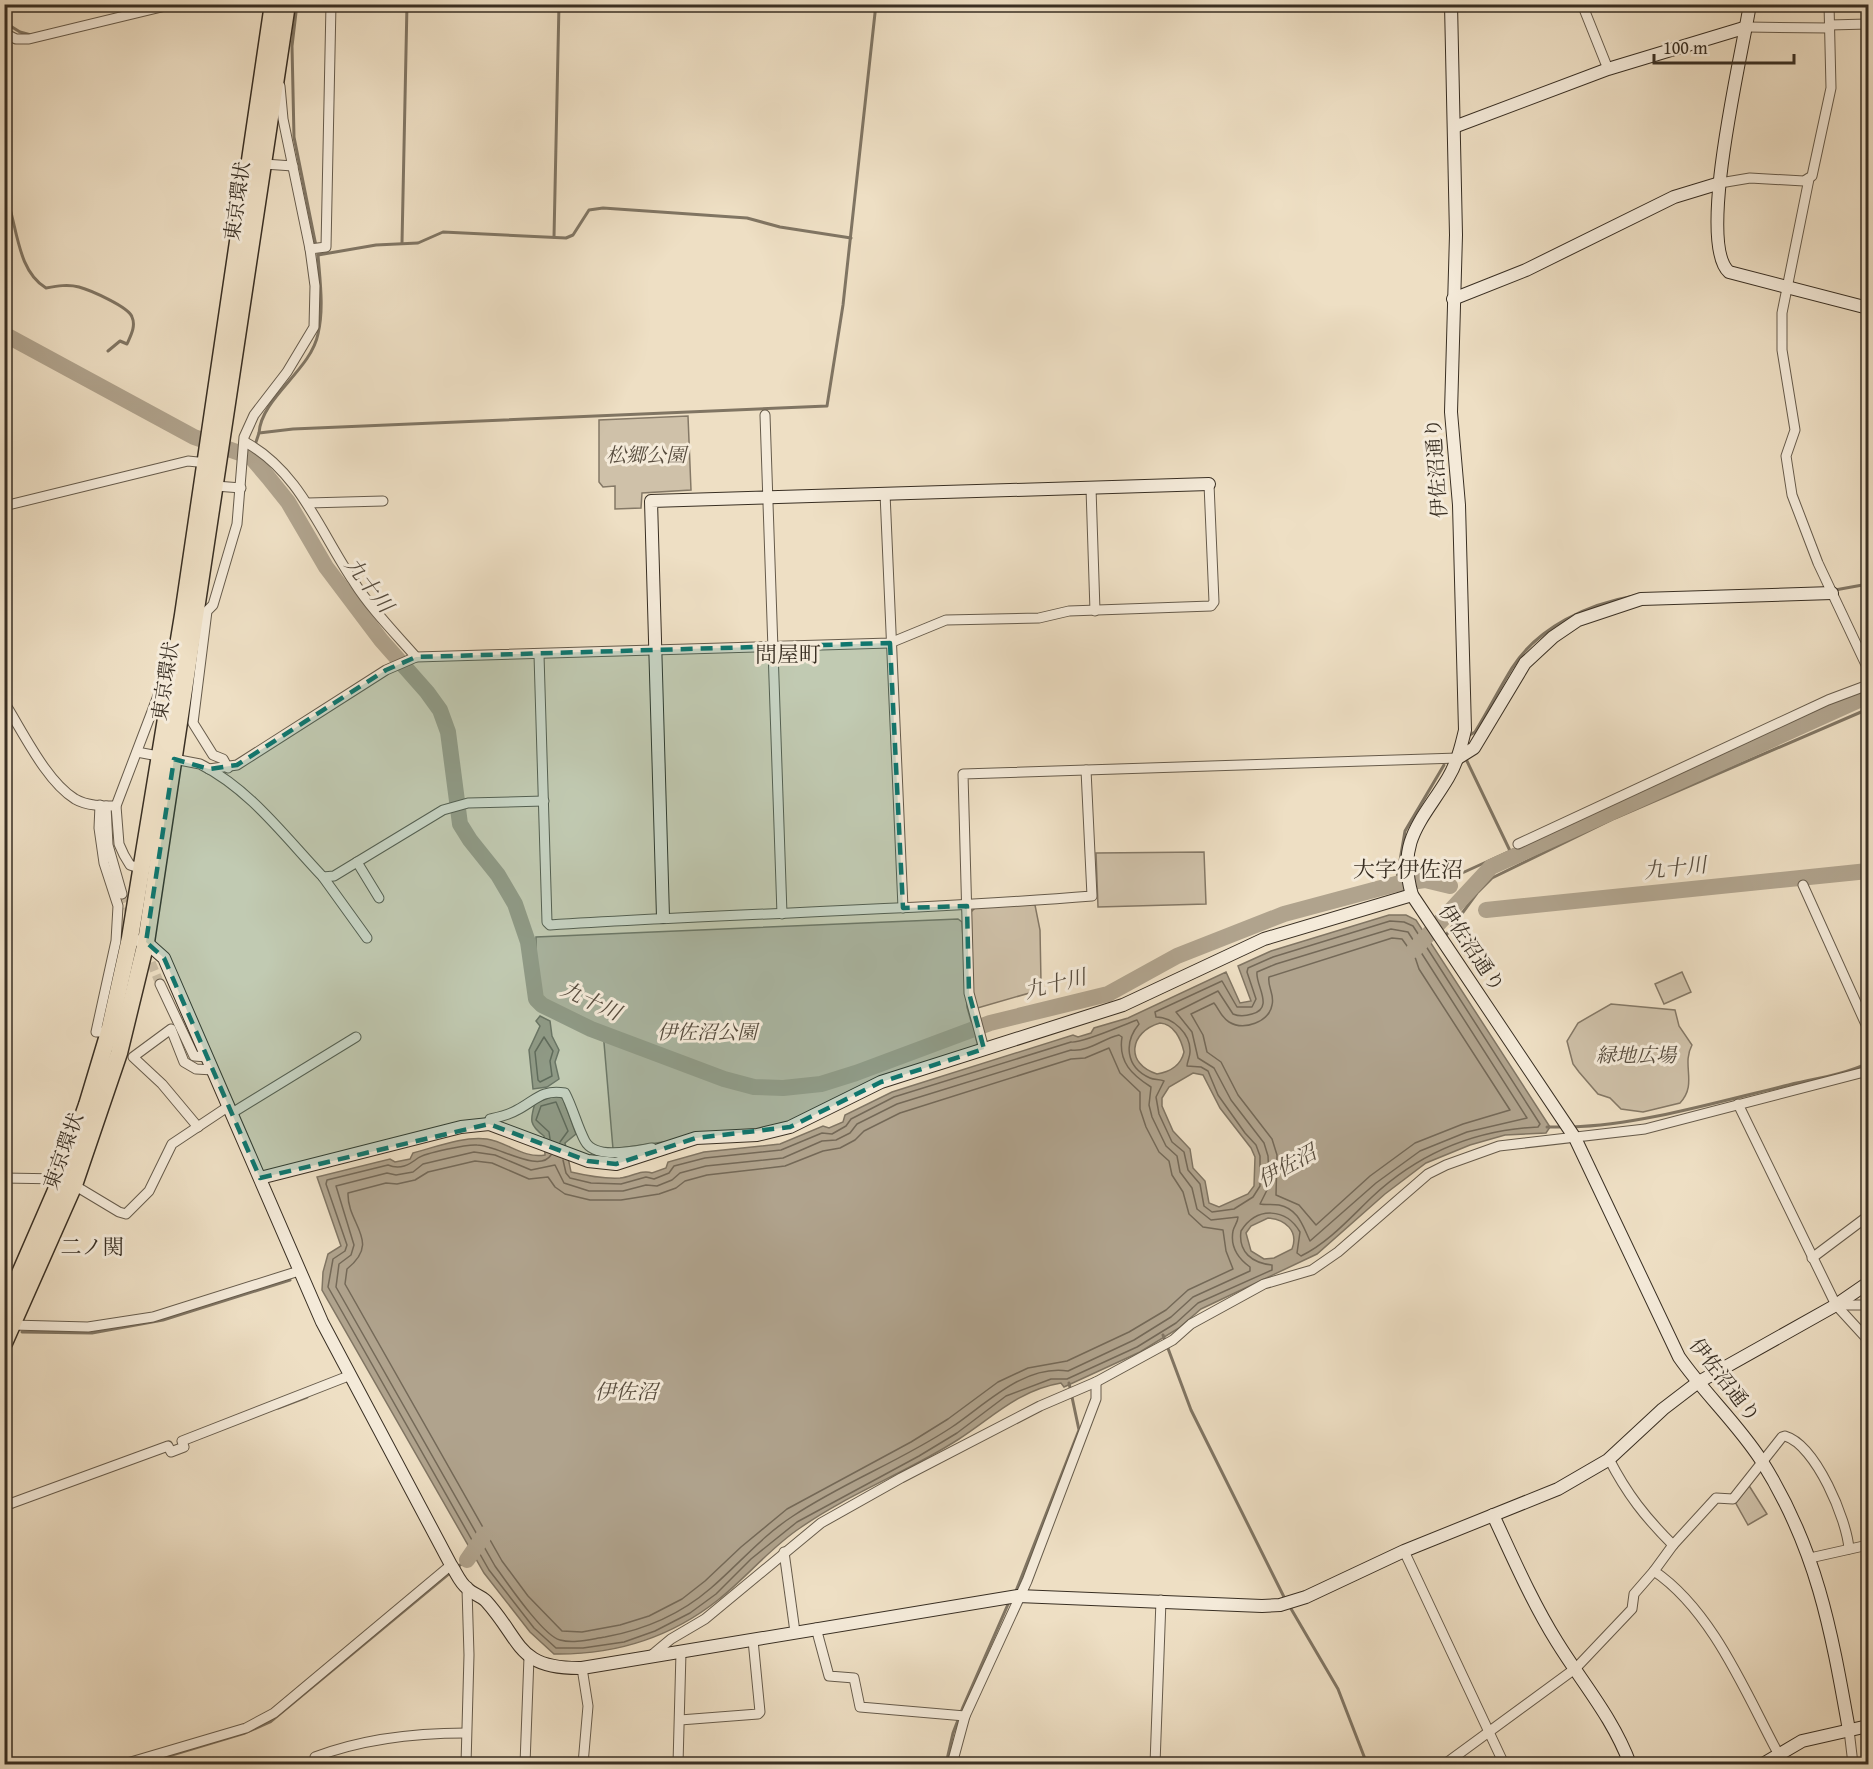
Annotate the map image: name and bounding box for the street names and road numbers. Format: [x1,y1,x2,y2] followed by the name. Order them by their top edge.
[217,159,256,243] street label: 東京環状
[1418,417,1453,519] street label: 伊佐沼通り
[144,639,185,723] street label: 東京環状
[1432,898,1512,997] street label: 伊佐沼通り
[35,1108,90,1193] street label: 東京環状
[1683,1331,1768,1428] street label: 伊佐沼通り

